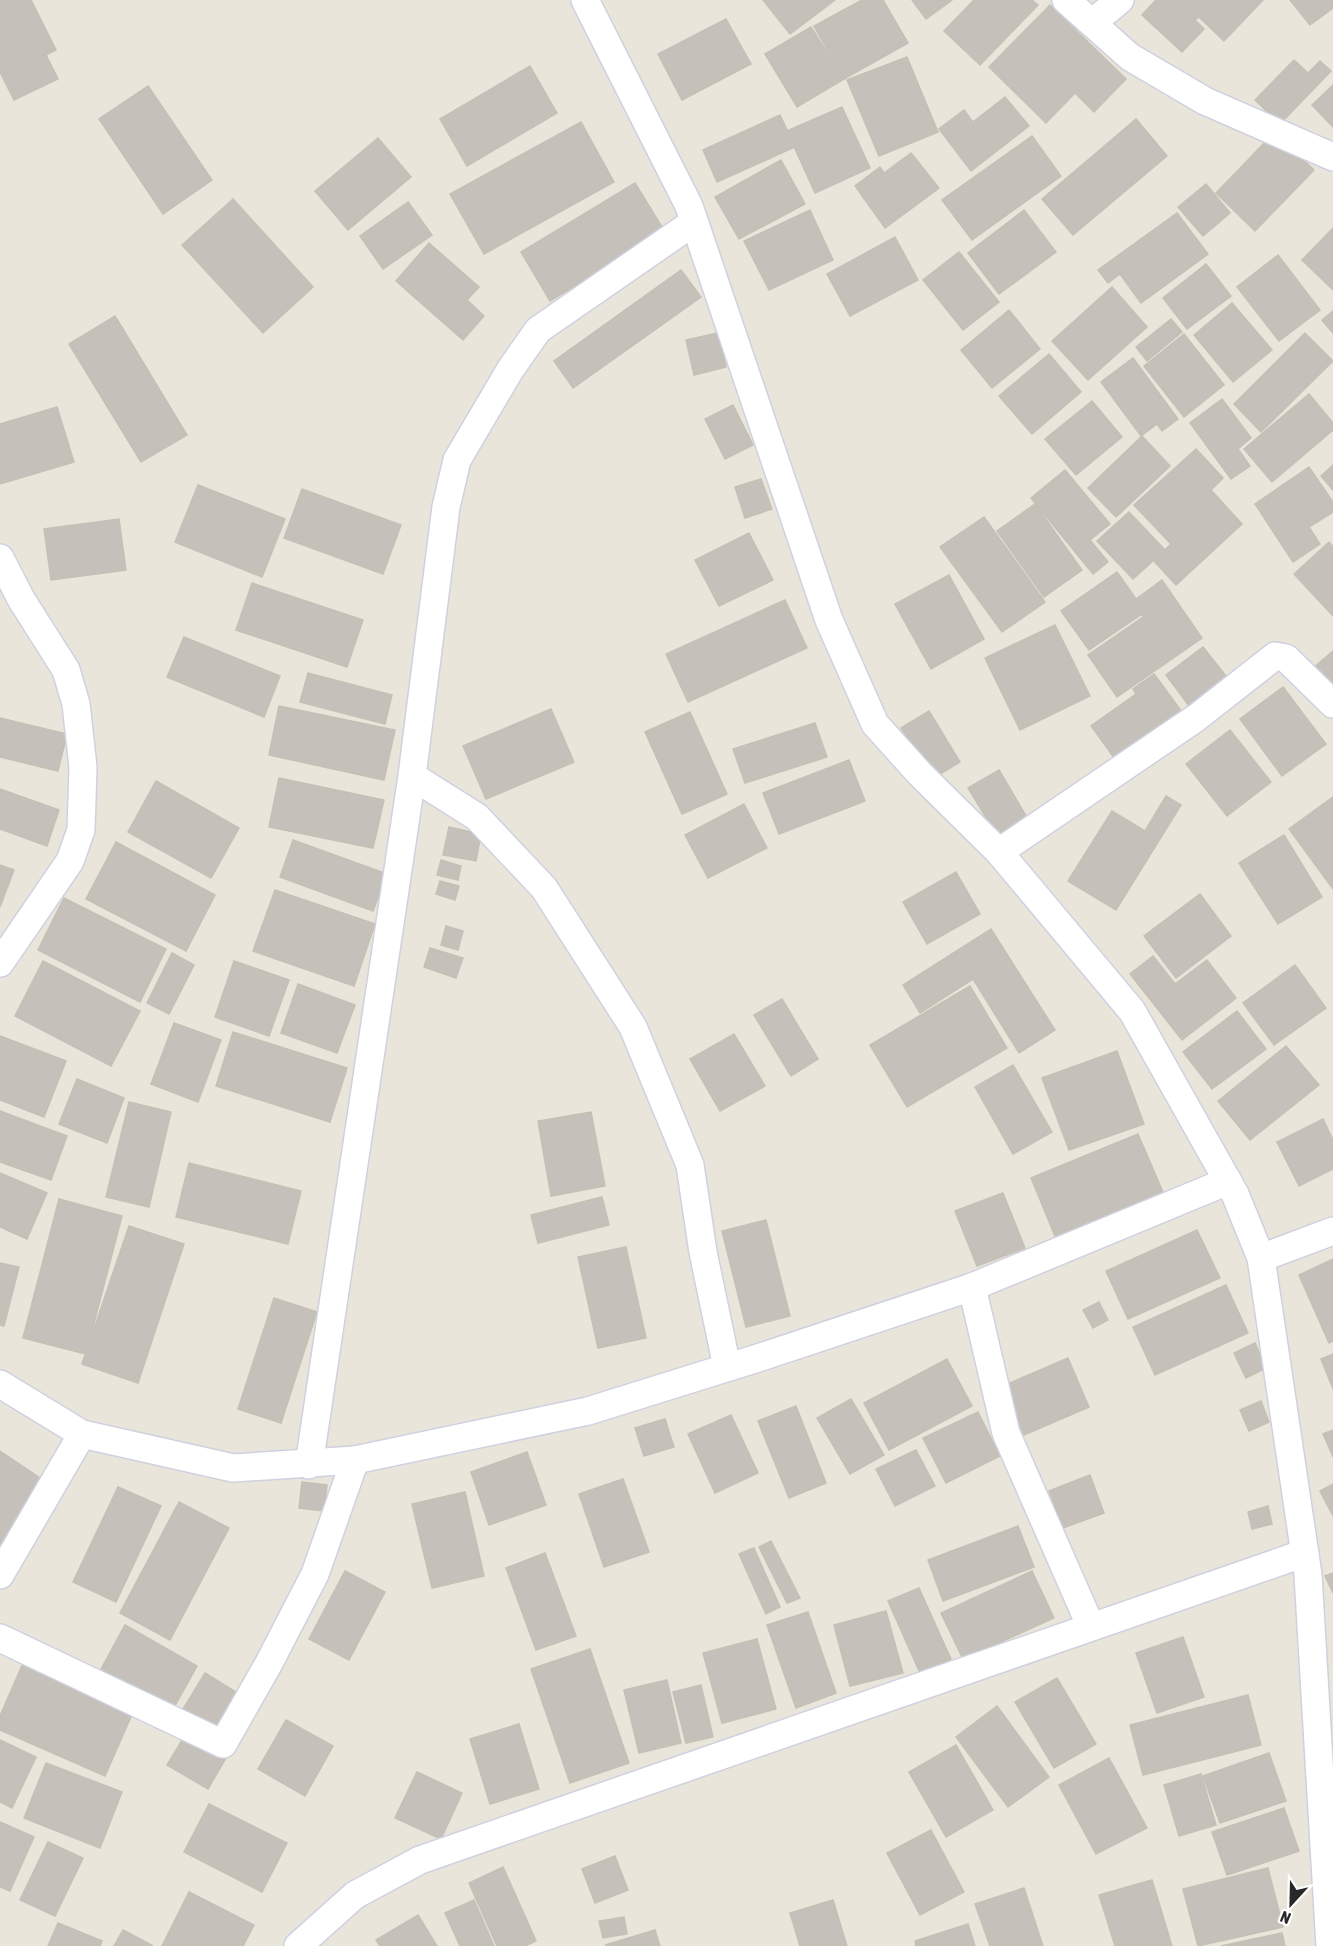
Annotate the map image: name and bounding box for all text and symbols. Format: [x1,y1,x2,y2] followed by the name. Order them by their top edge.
[1261,1874,1321,1934] north arrow
[1278,1908,1293,1928] text: N

